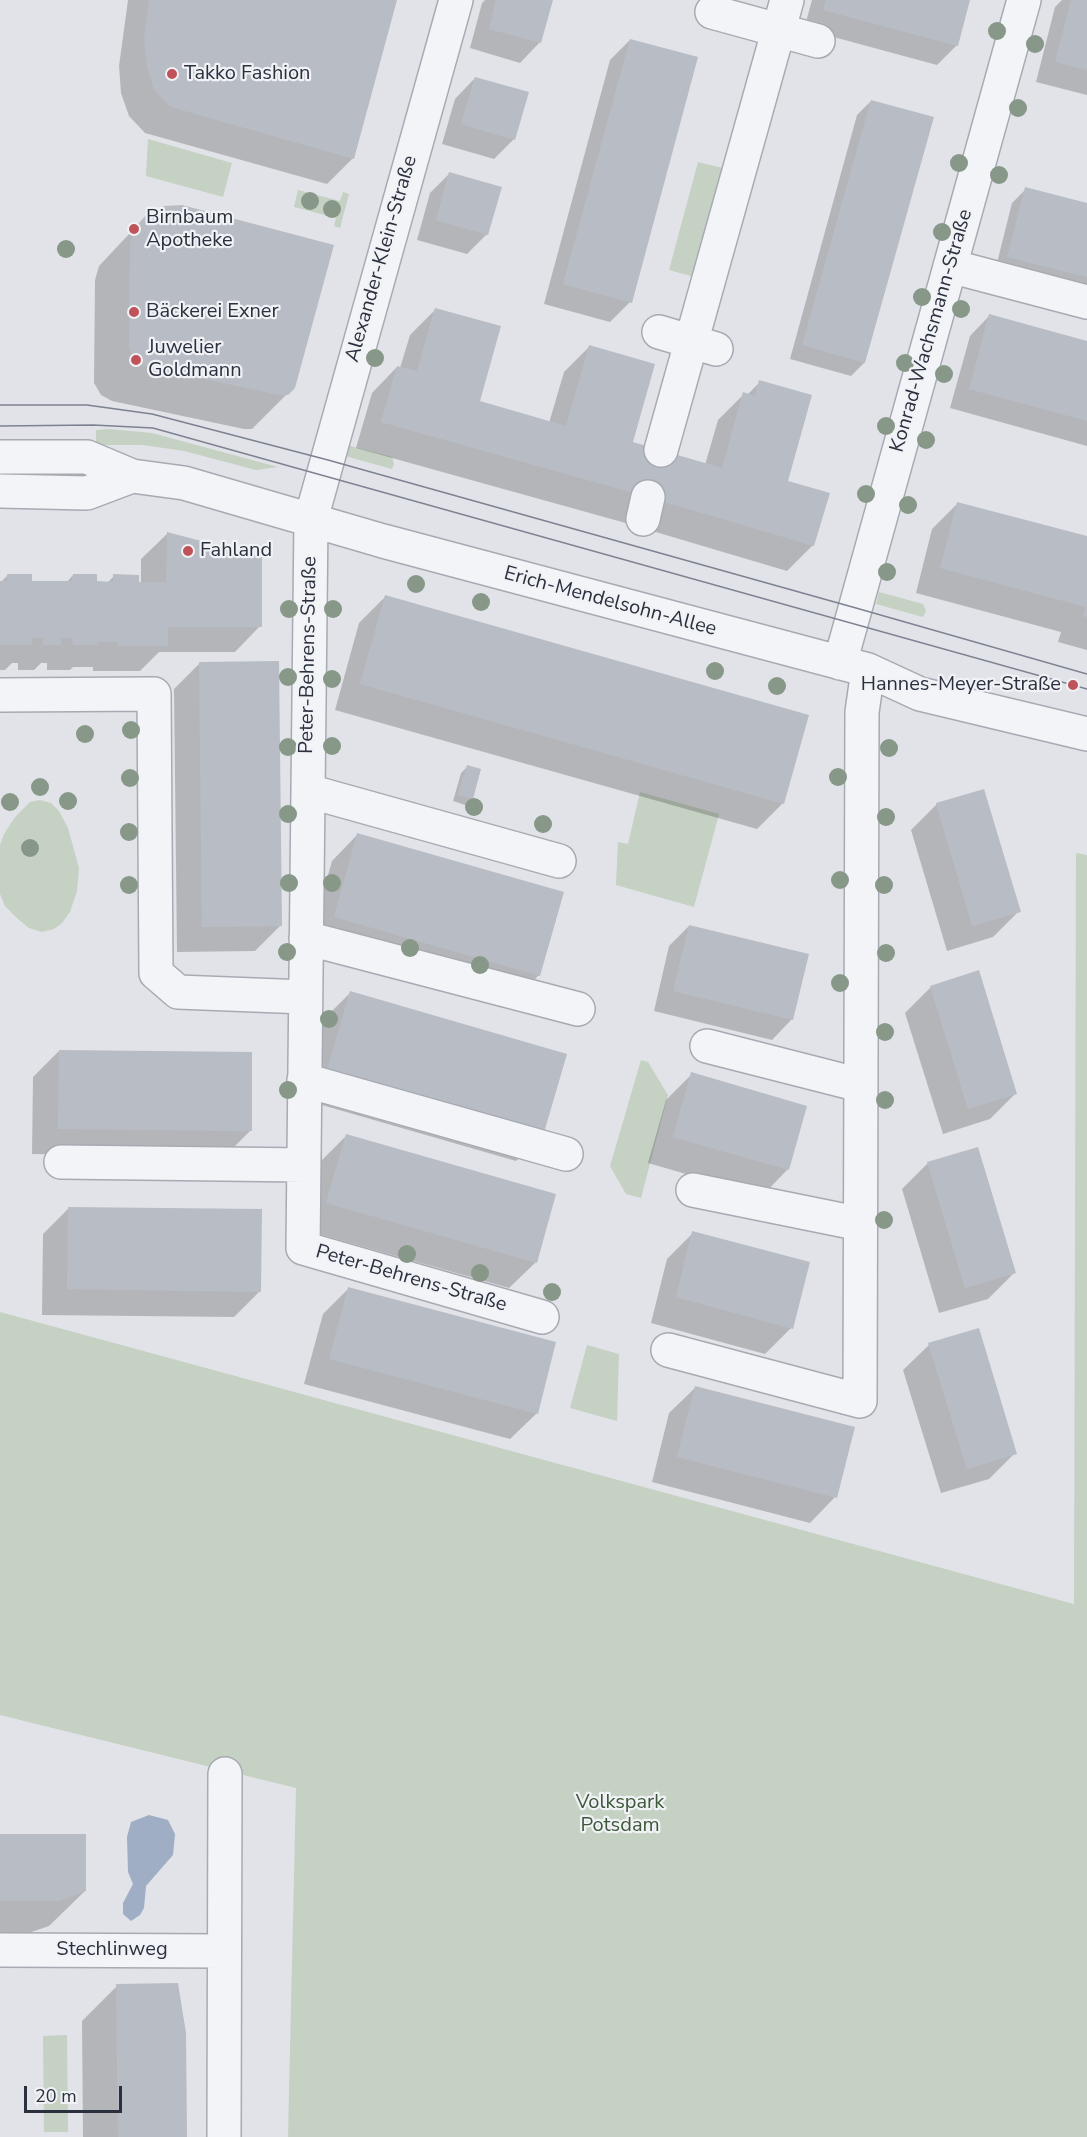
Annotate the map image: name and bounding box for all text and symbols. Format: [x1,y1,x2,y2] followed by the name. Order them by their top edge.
[184,62,310,86] place label: Takko Fashion
[165,67,179,81] marker: Takko Fashion
[341,153,423,365] street label: Alexander-Klein-Straße
[146,206,233,253] place label: Birnbaum Apotheke
[886,207,978,455] street label: Konrad-Wachsmann-Straße
[127,222,141,236] marker: Birnbaum Apotheke
[146,300,279,324] place label: Bäckerei Exner
[127,305,141,319] marker: Bäckerei Exner
[148,336,242,383] place label: Juwelier Goldmann
[129,353,143,367] marker: Juwelier Goldmann
[200,539,272,563] place label: Fahland
[181,544,195,558] marker: Fahland
[295,556,323,754] street label: Peter-Behrens-Straße
[501,562,719,642] street label: Erich-Mendelsohn-Allee
[861,673,1061,697] place label: Hannes-Meyer-Straße
[1066,678,1080,692] marker: Hannes-Meyer-Straße
[313,1240,509,1318] street label: Peter-Behrens-Straße
[576,1791,664,1838] park label: Volkspark Potsdam
[56,1938,168,1962] street label: Stechlinweg
[27,2074,124,2112] scale bar
[35,2084,77,2108] text: 20 m

